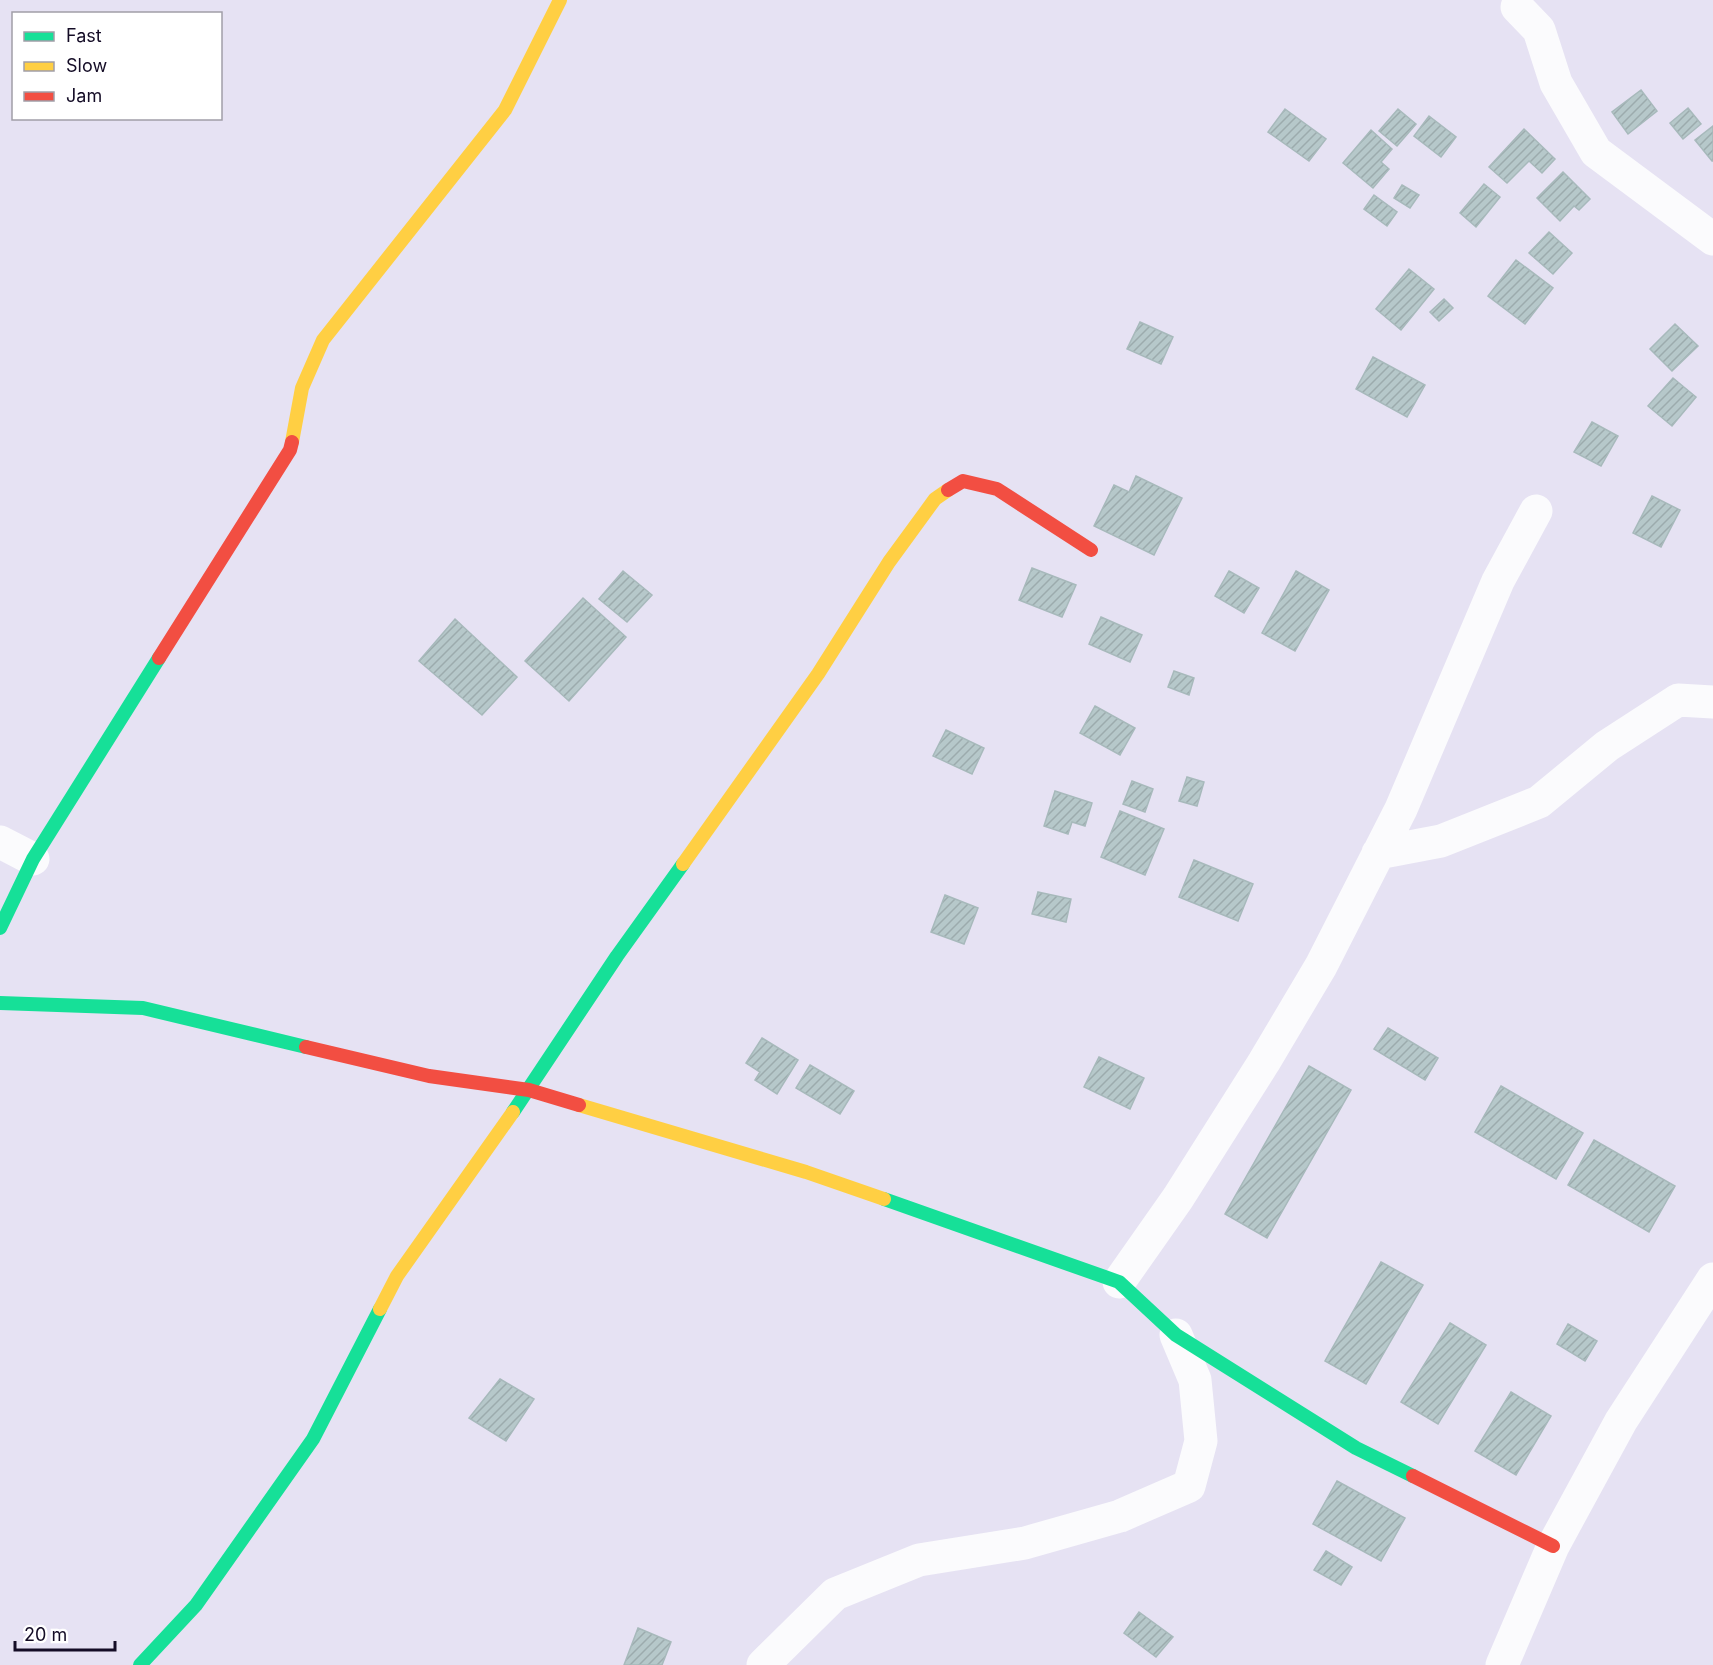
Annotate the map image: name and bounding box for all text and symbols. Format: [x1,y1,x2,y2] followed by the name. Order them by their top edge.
[12,12,222,120] legend
[66,25,102,46] text: Fast
[66,55,107,76] text: Slow
[66,85,102,106] text: Jam
[15,1614,116,1652] scale bar
[24,1624,67,1645] text: 20 m

